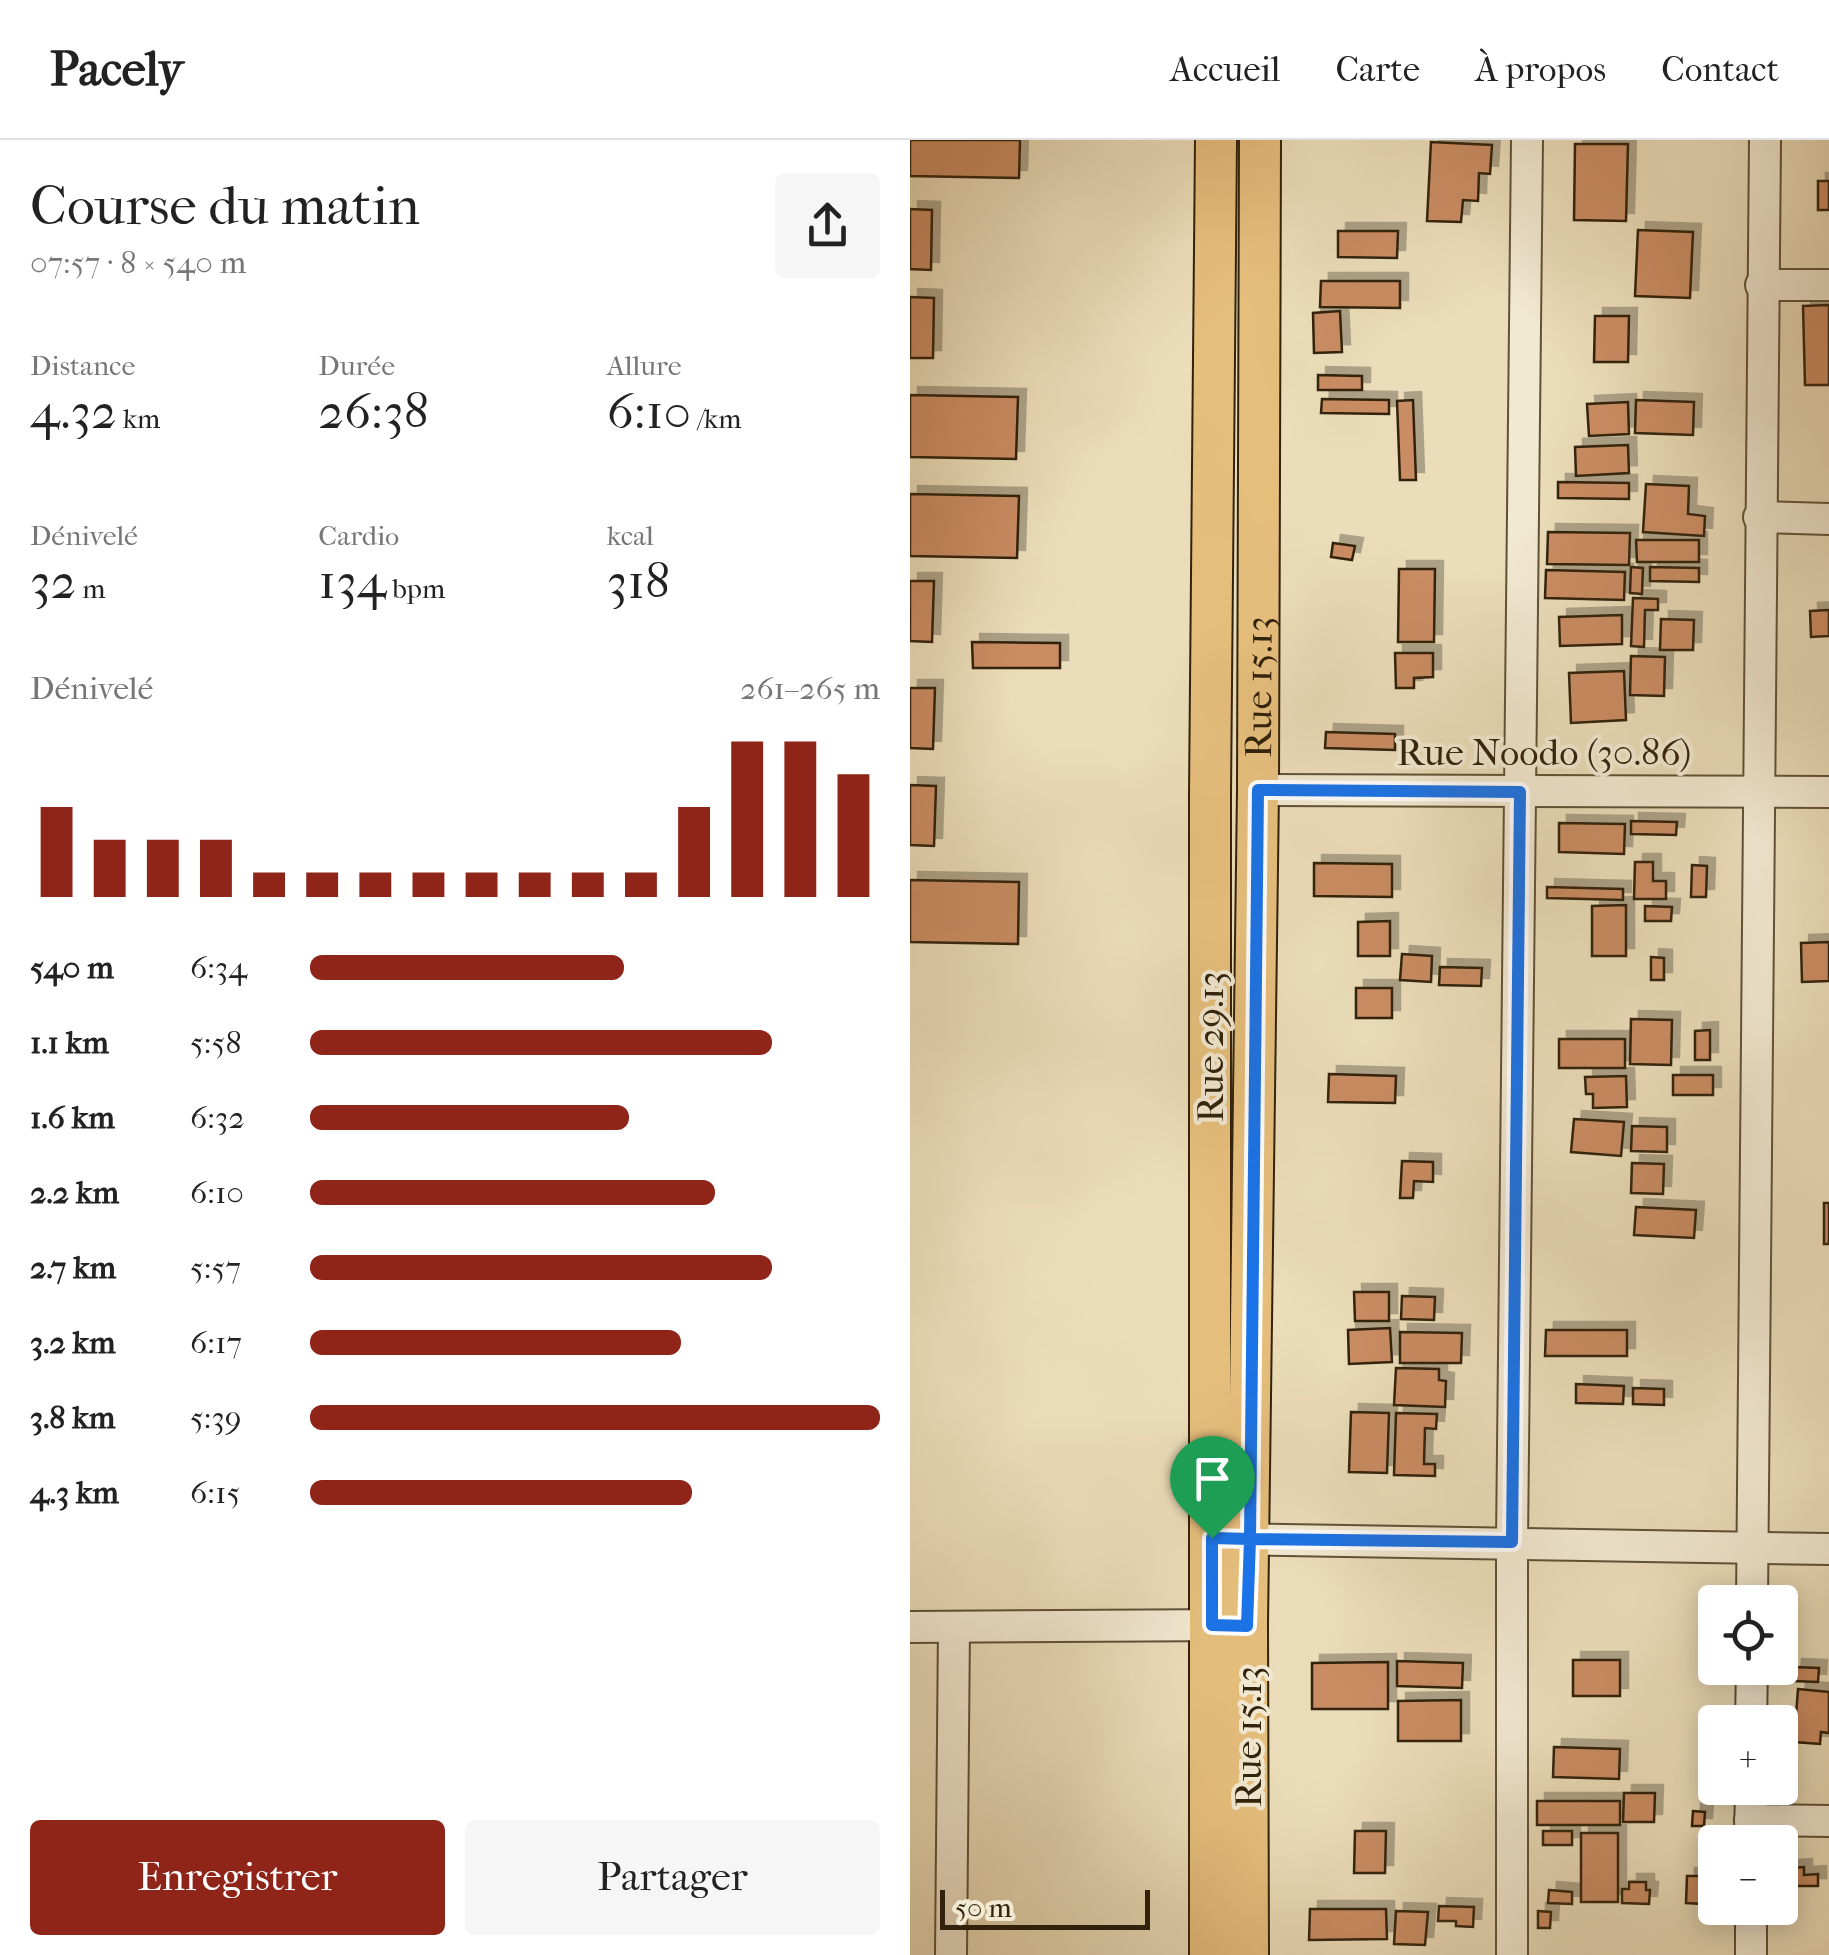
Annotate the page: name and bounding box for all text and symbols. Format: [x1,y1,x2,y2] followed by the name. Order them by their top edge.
[50,41,183,97] text: Pacely
[1170,49,1281,90] text: Accueil
[1336,49,1420,90] text: Carte
[1475,49,1606,90] text: À propos
[1661,49,1779,90] text: Contact
[775,173,880,278] button: share
[30,174,420,238] text: Course du matin
[30,244,246,281] text: 07:57 · 8 × 540 m
[30,349,135,382] text: Distance
[318,349,395,382] text: Durée
[607,349,682,382] text: Allure
[30,382,117,441] text: 4.32
[318,382,429,441] text: 26:38
[607,382,691,441] text: 6:10
[117,402,160,435] text: km
[691,402,742,435] text: /km
[30,519,138,552] text: Dénivelé
[318,519,399,552] text: Cardio
[607,519,654,552] text: kcal
[30,552,76,611] text: 32
[318,552,386,611] text: 134
[607,552,670,611] text: 318
[76,572,106,605] text: m
[386,572,445,605] text: bpm
[1236,616,1281,758] street label: Rue 15.13
[30,670,153,707] text: Dénivelé
[740,670,880,707] text: 261–265 m
[1397,730,1691,775] street label: Rue Noodo (30.86)
[30,949,114,986] text: 540 m
[190,949,247,986] text: 6:34
[1188,971,1233,1123] street label: Rue 29.13
[30,1024,109,1061] text: 1.1 km
[190,1024,241,1061] text: 5:58
[30,1099,115,1136] text: 1.6 km
[190,1099,245,1136] text: 6:32
[30,1174,119,1211] text: 2.2 km
[190,1174,244,1211] text: 6:10
[30,1249,116,1286] text: 2.7 km
[190,1249,241,1286] text: 5:57
[30,1324,116,1361] text: 3.2 km
[190,1324,242,1361] text: 6:17
[30,1399,115,1436] text: 3.8 km
[190,1399,241,1436] text: 5:39
[1170,1436,1255,1539] pin
[1185,1451,1240,1506] icon: arrive
[30,1474,119,1511] text: 4.3 km
[190,1474,240,1511] text: 6:15
[1698,1585,1798,1925] map controls
[1698,1585,1798,1685] button: locate
[1226,1666,1271,1808] street label: Rue 15.13
[1698,1705,1798,1805] button: +
[30,1820,445,1935] button: Enregistrer
[465,1820,880,1935] button: Partager
[1698,1825,1798,1925] button: −
[940,1885,1150,1930] scale bar
[955,1891,1012,1924] text: 50 m

